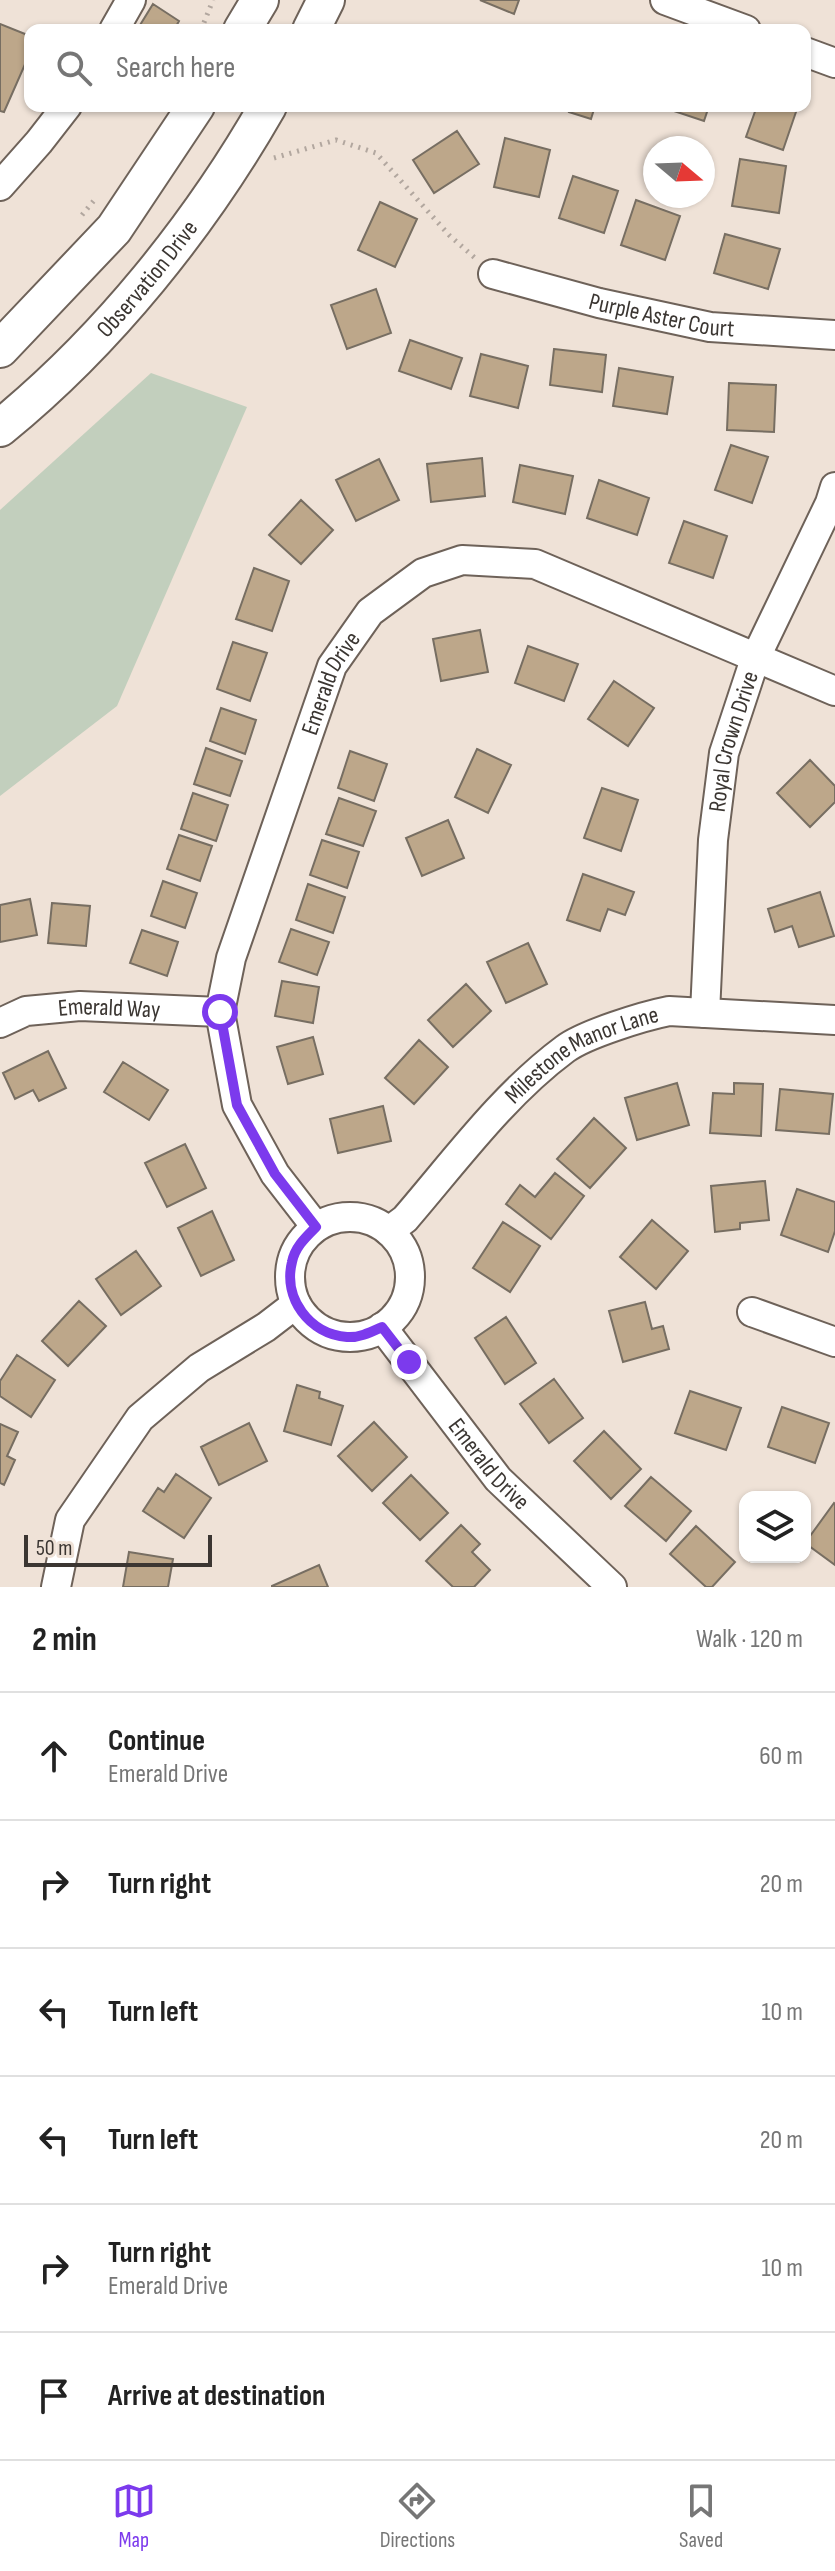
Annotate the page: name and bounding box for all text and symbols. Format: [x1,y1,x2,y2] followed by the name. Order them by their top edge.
[24,24,811,112] search box
[52,46,96,90] icon: search
[116,50,235,86] text: Search here
[643,136,715,208] north arrow
[91,215,204,344] street label: Observation Drive
[586,287,735,344] street label: Purple Aster Court
[295,626,367,739] street label: Emerald Drive
[703,668,765,814] street label: Royal Crown Drive
[57,992,161,1024] street label: Emerald Way
[202,994,238,1030] route start
[499,1000,662,1110] street label: Milestone Manor Lane
[391,1344,427,1380] route end
[442,1413,535,1516] street label: Emerald Drive
[739,1491,811,1563] map controls
[739,1491,811,1563] button: layers
[24,1531,212,1567] scale bar
[36,1535,72,1562] text: 50 m
[32,1619,97,1660] text: 2 min
[696,1624,803,1655] text: Walk · 120 m
[108,1723,205,1759] text: Continue
[32,1734,76,1778] icon: ahead
[759,1741,803,1772] text: 60 m
[108,1759,228,1790] text: Emerald Drive
[32,1862,76,1906] icon: right
[108,1866,211,1902] text: Turn right
[760,1869,803,1900] text: 20 m
[32,1990,76,2034] icon: left
[108,1994,198,2030] text: Turn left
[761,1997,803,2028] text: 10 m
[32,2118,76,2162] icon: left
[108,2122,198,2158] text: Turn left
[760,2125,803,2156] text: 20 m
[108,2235,211,2271] text: Turn right
[32,2246,76,2290] icon: right
[761,2253,803,2284] text: 10 m
[108,2271,228,2302] text: Emerald Drive
[32,2374,76,2418] icon: arrive
[108,2378,325,2414] text: Arrive at destination
[112,2479,156,2554] tab: Map
[380,2479,455,2554] tab: Directions
[679,2479,723,2554] tab: Saved

